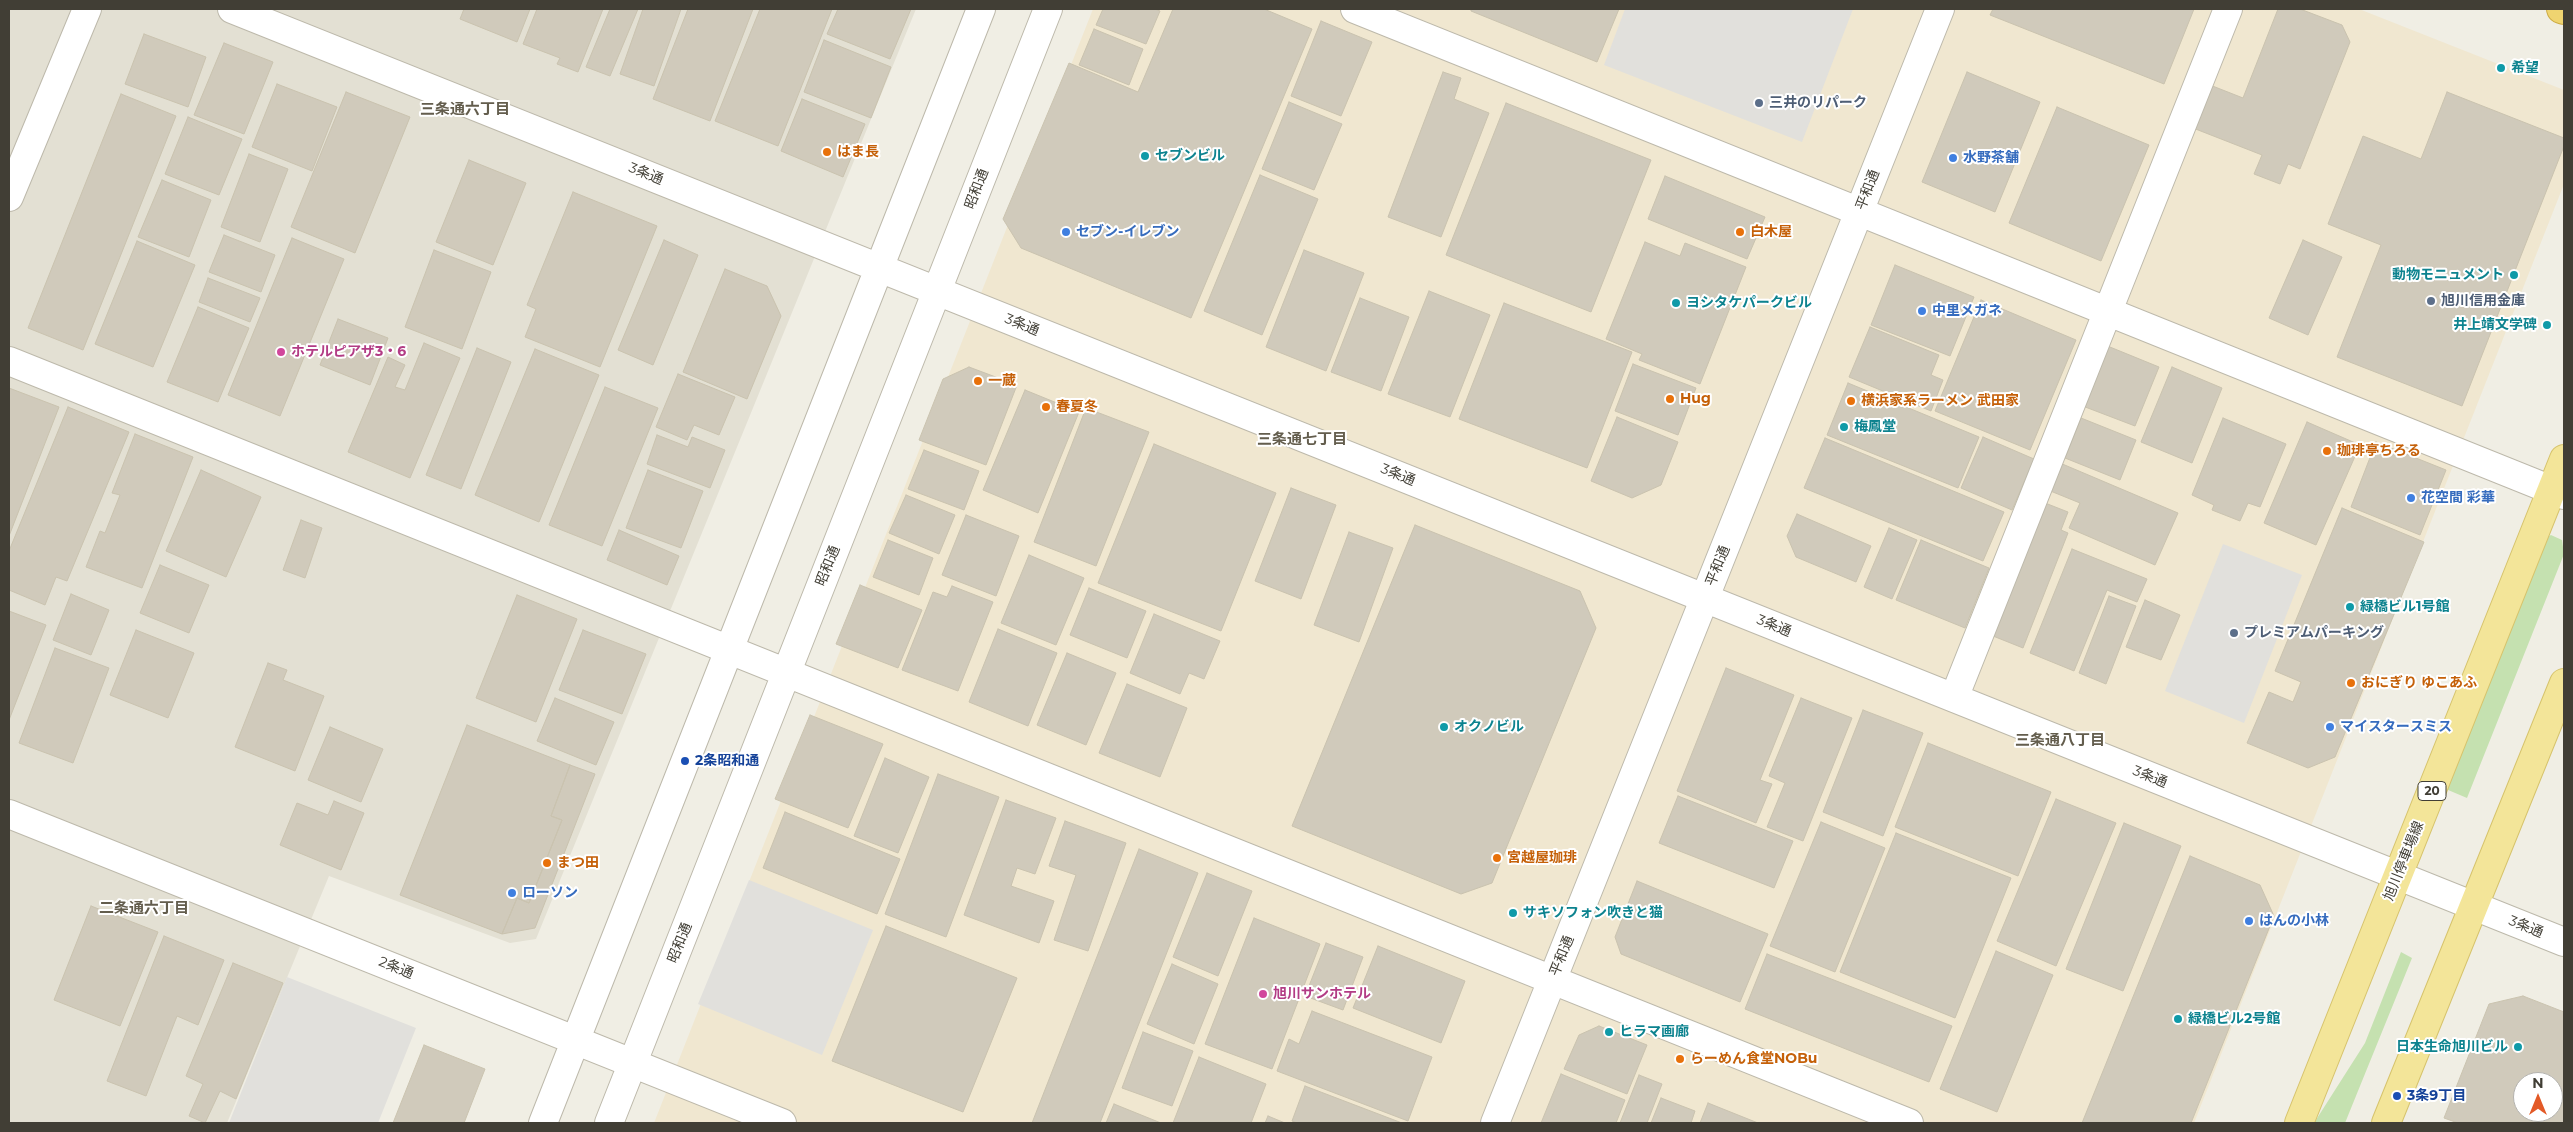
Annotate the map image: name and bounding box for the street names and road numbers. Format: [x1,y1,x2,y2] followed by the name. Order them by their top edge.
[626,159,666,189] street label: 3条通
[962,166,992,212] street label: 昭和通
[1853,167,1883,213] street label: 平和通
[1002,310,1042,340] street label: 3条通
[1378,460,1418,490] street label: 3条通
[812,543,844,589] street label: 昭和通
[1702,543,1734,589] street label: 平和通
[1754,611,1794,641] street label: 3条通
[2130,762,2170,792] street label: 3条通
[2418,781,2446,800] road number: 20
[2380,819,2428,903] street label: 旭川停車場線
[2506,912,2546,942] street label: 3条通
[664,920,696,966] street label: 昭和通
[1546,933,1578,979] street label: 平和通
[376,953,416,983] street label: 2条通

